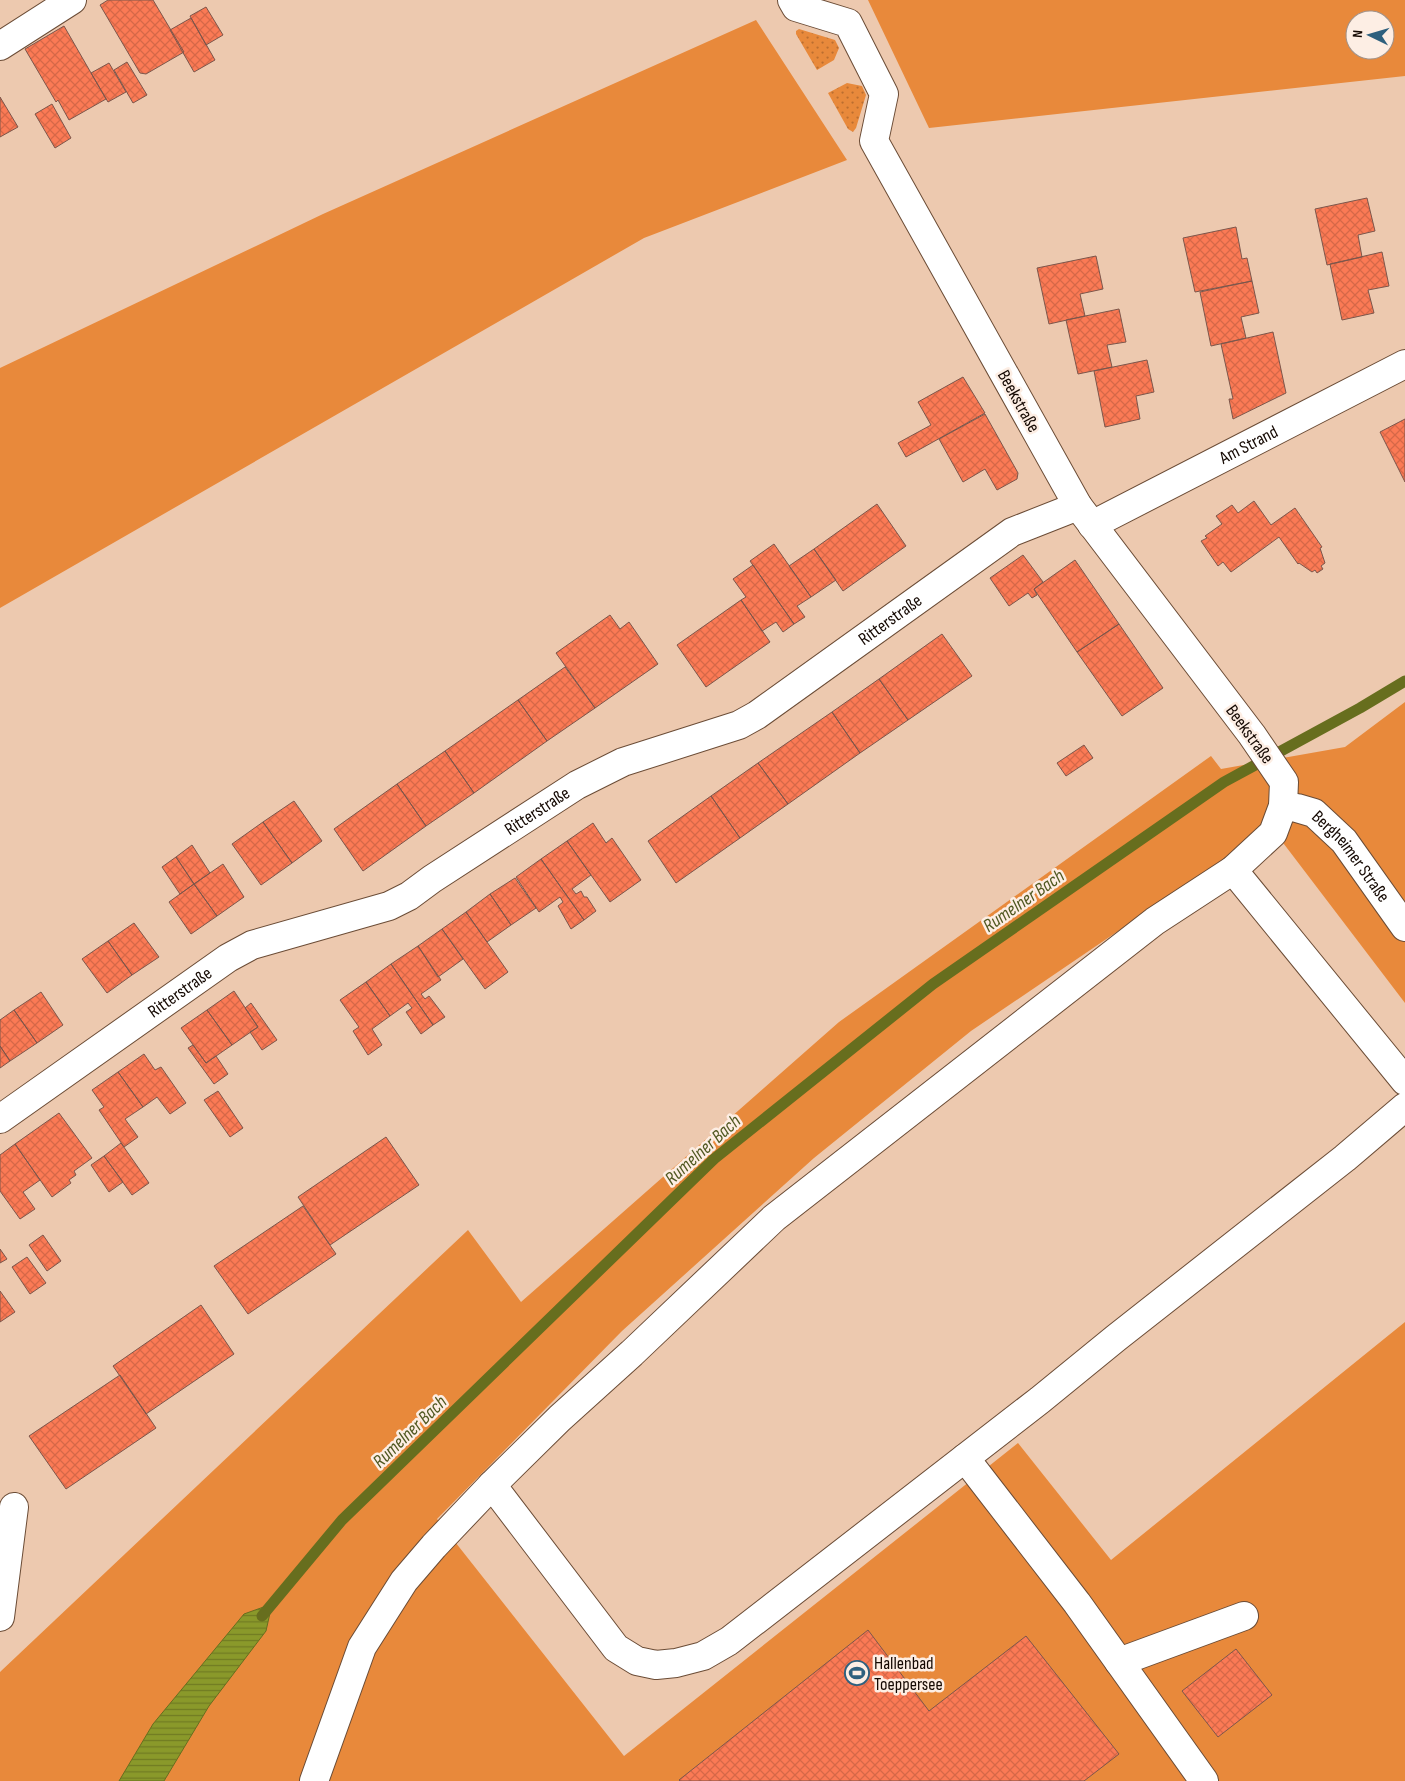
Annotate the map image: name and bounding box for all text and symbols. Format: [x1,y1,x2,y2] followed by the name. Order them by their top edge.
[1345,10,1395,60] north arrow
[1349,29,1366,38] text: N
[993,367,1044,436] street label: Beekstraße
[1215,421,1281,469] street label: Am Strand
[854,590,926,650] street label: Ritterstraße
[1221,701,1278,768] street label: Beekstraße
[501,783,574,840] street label: Ritterstraße
[1307,806,1394,906] street label: Bergheimer Straße
[979,865,1069,938] water label: Rumelner Bach
[144,963,216,1022] street label: Ritterstraße
[660,1110,746,1190] water label: Rumelner Bach
[368,1391,452,1473] water label: Rumelner Bach
[874,1653,943,1695] place label: Hallenbad Toeppersee
[844,1660,870,1686] sports icon: Hallenbad Toeppersee

